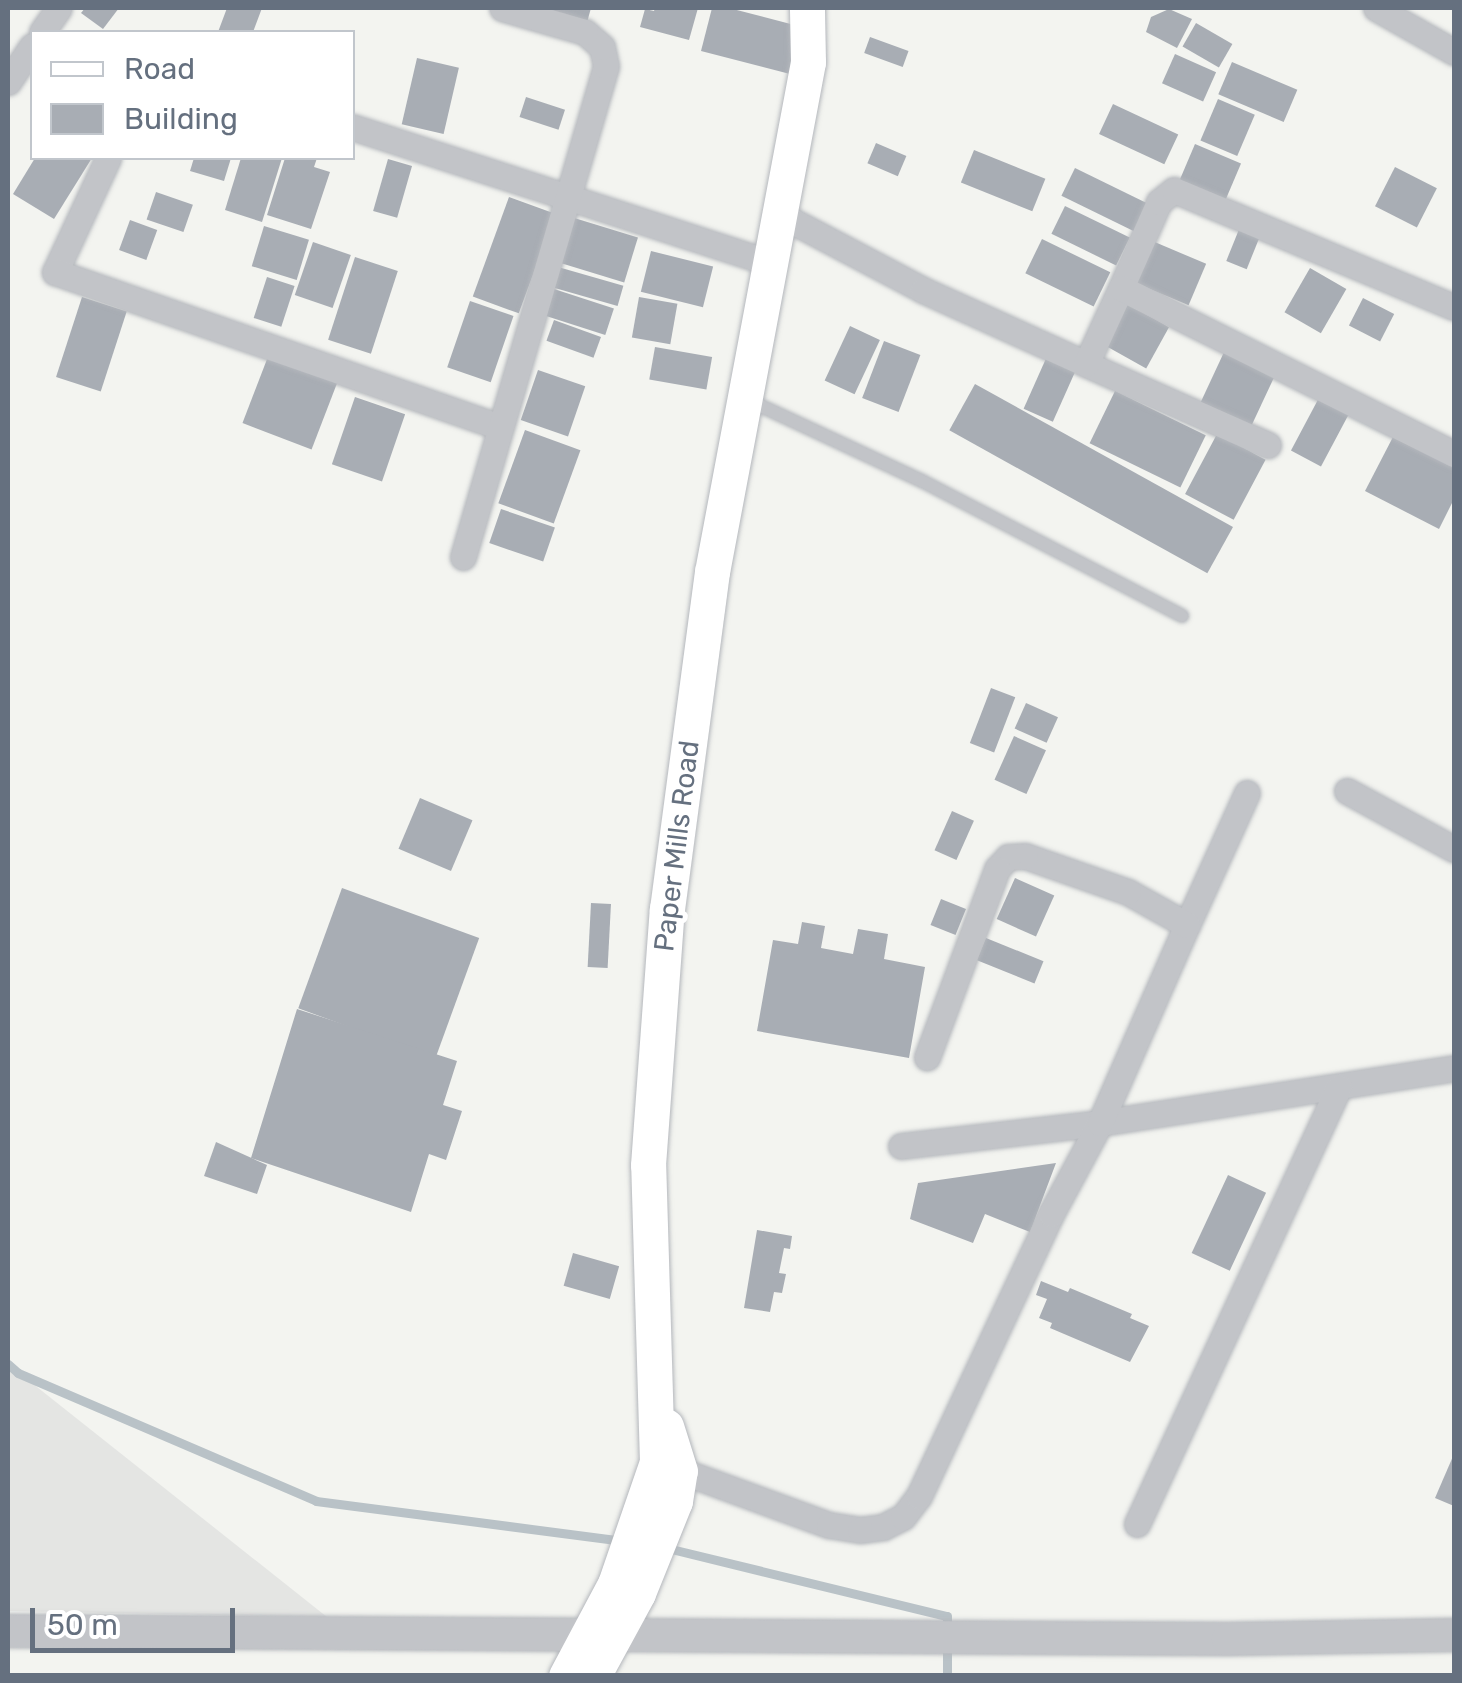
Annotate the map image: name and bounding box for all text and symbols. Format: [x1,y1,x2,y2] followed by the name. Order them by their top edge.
[30,30,355,160] legend
[124,51,195,87] text: Road
[124,101,238,137] text: Building
[647,738,707,954] street label: Paper Mills Road
[35,1588,240,1650] scale bar
[47,1607,118,1643] text: 50 m

